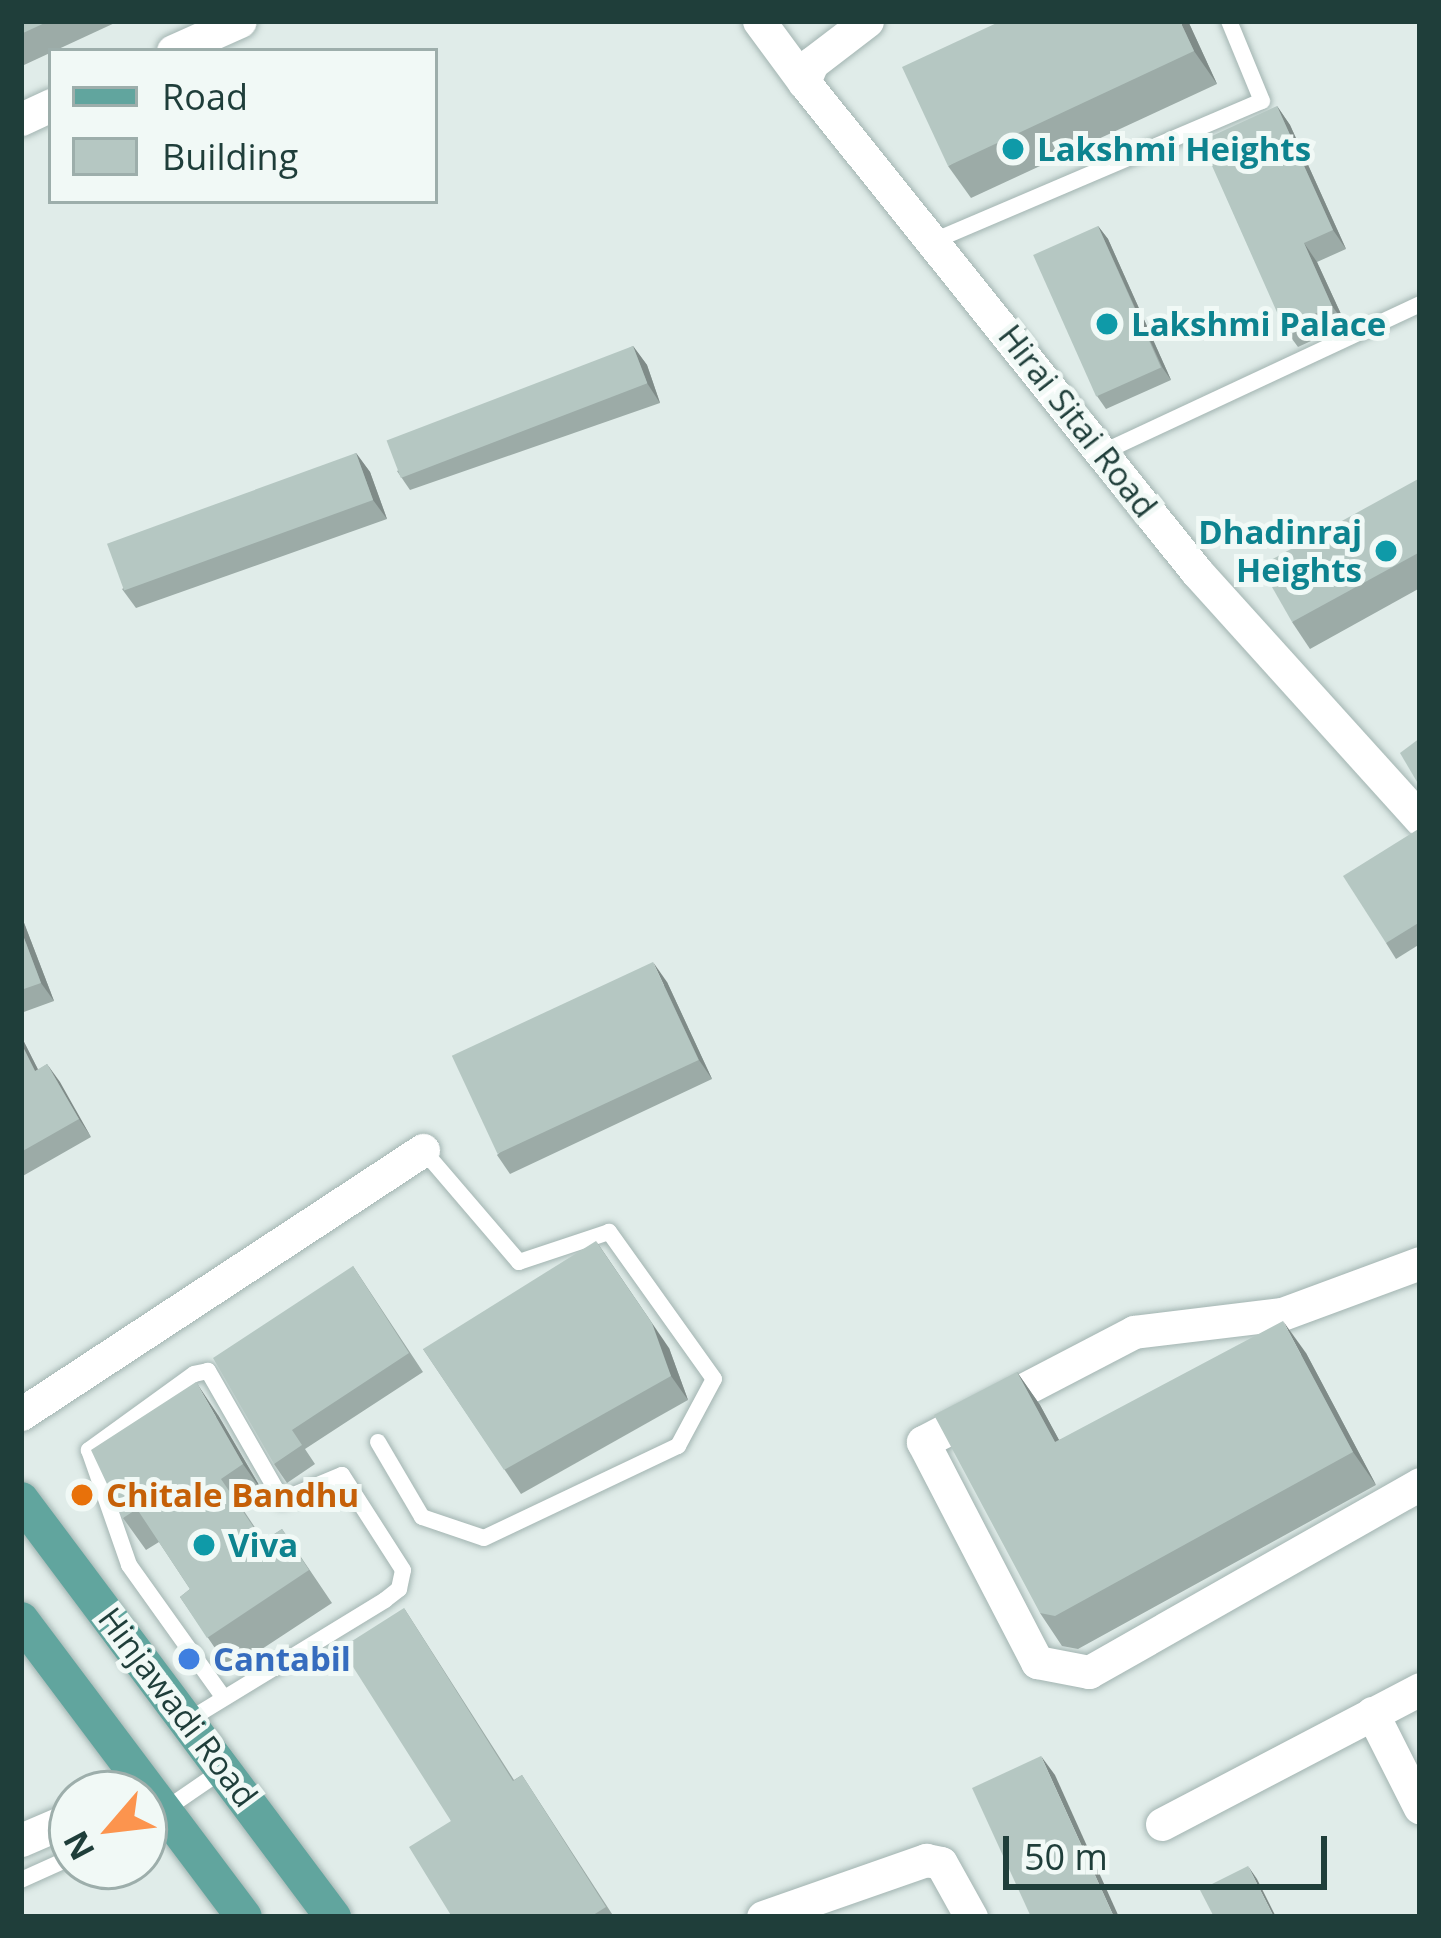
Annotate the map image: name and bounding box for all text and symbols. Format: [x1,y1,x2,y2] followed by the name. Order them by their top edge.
[48,48,438,204] legend
[162,72,248,121] text: Road
[1037,129,1311,169] place label: Lakshmi Heights
[162,132,298,181] text: Building
[1000,136,1026,162] marker: Lakshmi Heights
[1131,304,1386,344] place label: Lakshmi Palace
[1094,311,1120,337] marker: Lakshmi Palace
[990,317,1166,525] street label: Hirai Sitai Road
[1198,512,1362,590] place label: Dhadinraj Heights
[1373,538,1399,564] marker: Dhadinraj Heights
[106,1475,359,1515] place label: Chitale Bandhu
[69,1482,95,1508] marker: Chitale Bandhu
[228,1525,298,1565] place label: Viva
[191,1532,217,1558] marker: Viva
[90,1600,266,1814] street label: Hinjawadi Road
[213,1639,351,1679] place label: Cantabil
[176,1646,202,1672] marker: Cantabil
[48,1770,168,1890] north arrow
[1009,1812,1333,1886] scale bar
[52,1823,105,1868] text: N
[1024,1832,1108,1881] text: 50 m

